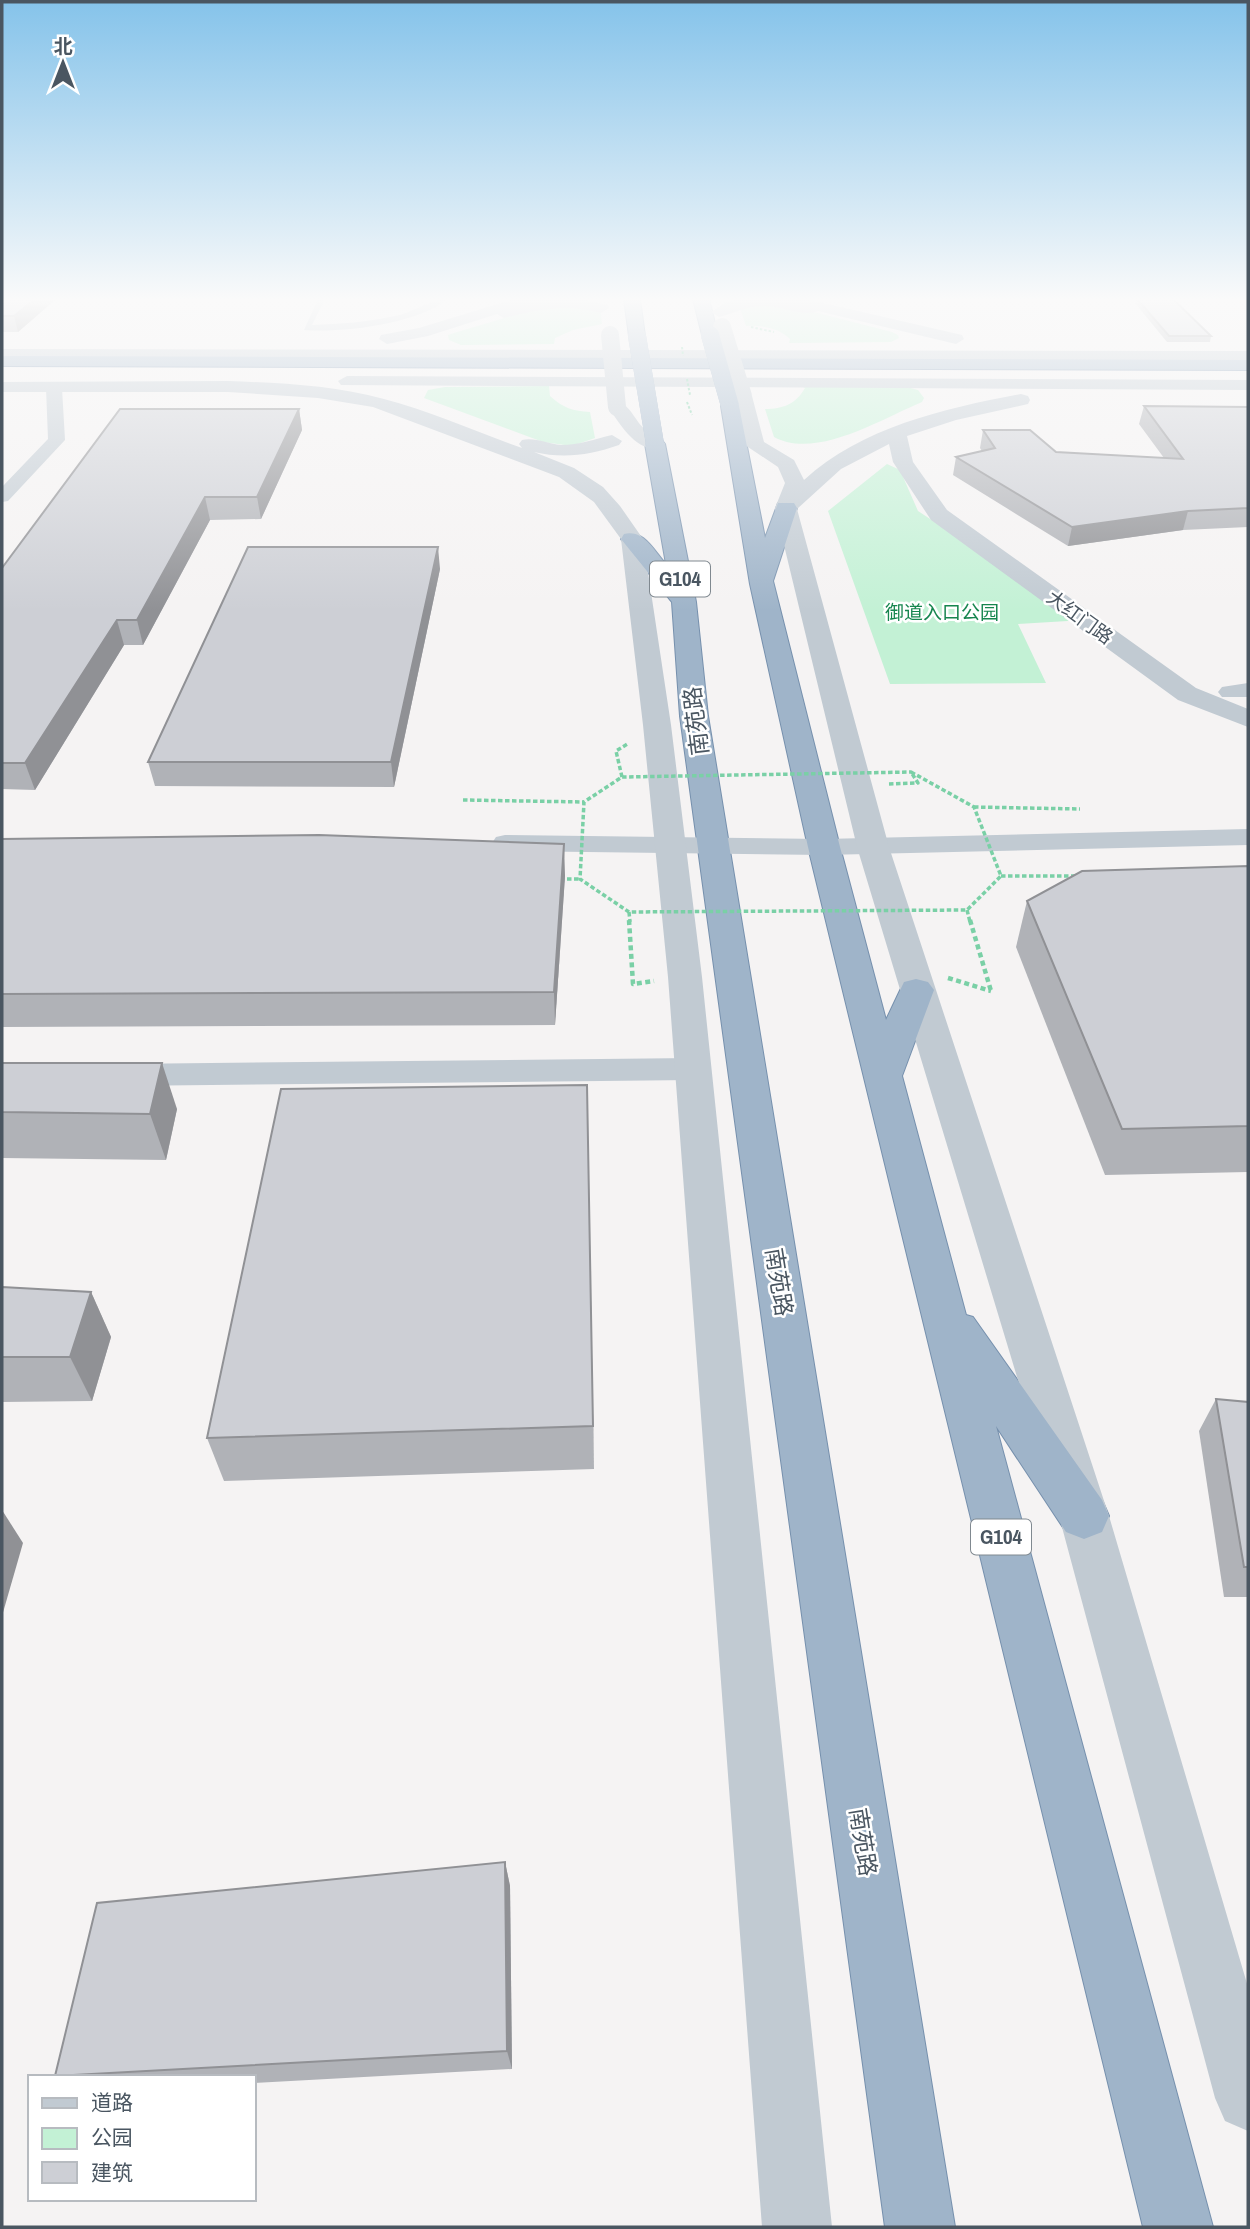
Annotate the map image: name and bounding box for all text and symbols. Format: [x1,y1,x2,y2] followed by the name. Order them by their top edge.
[28,28,98,98] north arrow
[53,33,73,59] text: 北
[650,562,710,596] road number: G104
[1042,584,1118,650] street label: 大红门路
[885,599,999,625] park label: 御道入口公园
[676,685,715,757] street label: 南苑路
[759,1245,800,1318] street label: 南苑路
[971,1520,1031,1554] road number: G104
[843,1805,884,1878] street label: 南苑路
[28,2075,256,2201] legend
[91,2088,133,2117] text: 道路
[91,2123,133,2152] text: 公园
[91,2158,133,2187] text: 建筑

